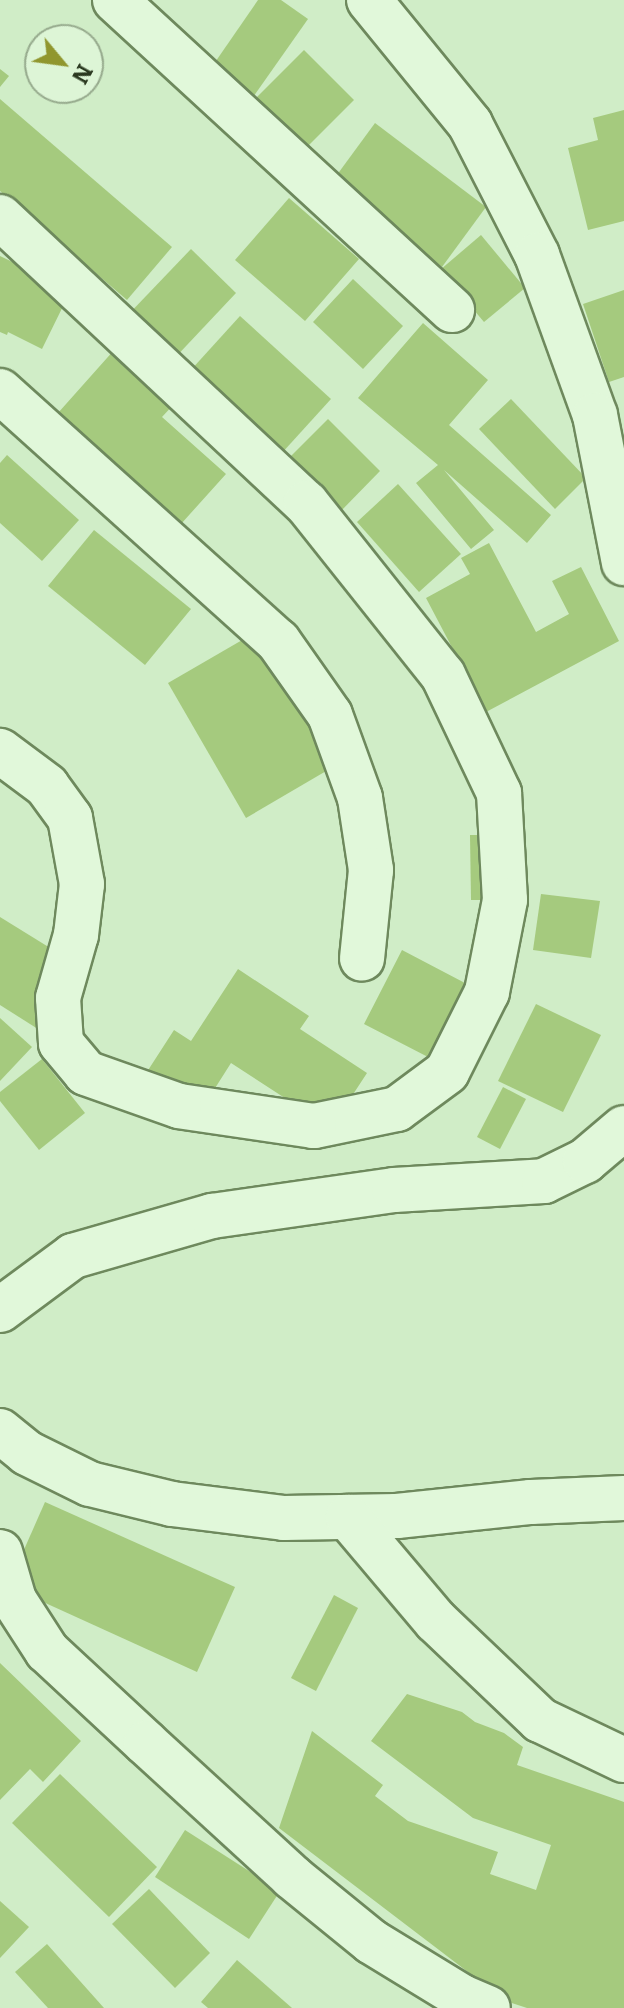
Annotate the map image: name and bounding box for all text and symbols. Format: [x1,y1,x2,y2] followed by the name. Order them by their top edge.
[24,24,104,104] north arrow
[65,59,103,91] text: N

